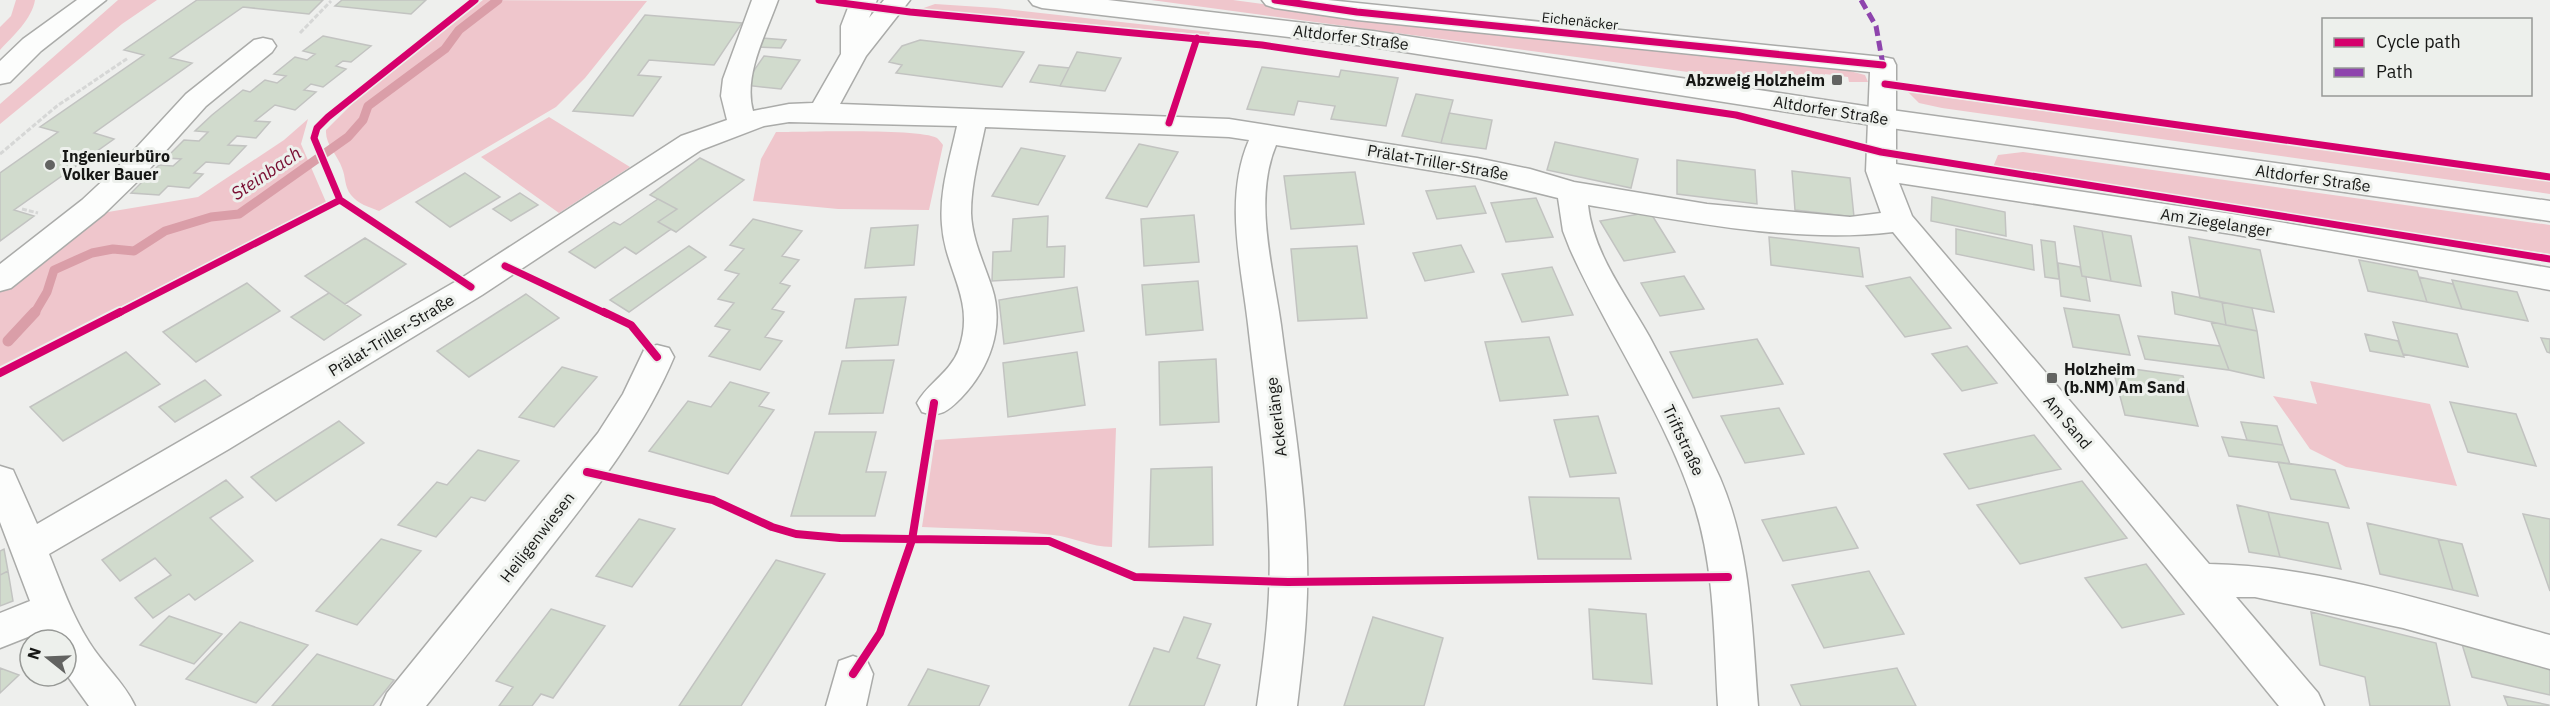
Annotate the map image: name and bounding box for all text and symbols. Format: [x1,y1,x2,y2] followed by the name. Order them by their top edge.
[1541,8,1619,34] street label: Eichenäcker
[2322,18,2532,96] legend
[1292,20,1410,54] street label: Altdorfer Straße
[2376,30,2461,53] text: Cycle path
[2376,60,2413,83] text: Path
[1685,70,1825,90] place label: Abzweig Holzheim
[1830,73,1844,87] marker: Abzweig Holzheim
[1772,91,1890,129] street label: Altdorfer Straße
[1366,140,1511,184] street label: Prälat-Triller-Straße
[226,141,306,205] water label: Steinbach
[62,146,170,184] place label: Ingenieurbüro Volker Bauer
[43,158,57,172] marker: Ingenieurbüro Volker Bauer
[2254,160,2372,196] street label: Altdorfer Straße
[2159,203,2273,241] street label: Am Ziegelanger
[324,289,458,380] street label: Prälat-Triller-Straße
[2064,359,2185,397] place label: Holzheim (b.NM) Am Sand
[2045,371,2059,385] marker: Holzheim (b.NM) Am Sand
[1261,376,1291,458] street label: Ackerlänge
[2040,391,2096,453] street label: Am Sand
[1659,401,1709,479] street label: Triftstraße
[495,488,579,586] street label: Heiligenwiesen
[18,628,78,688] north arrow
[22,645,45,662] text: N

